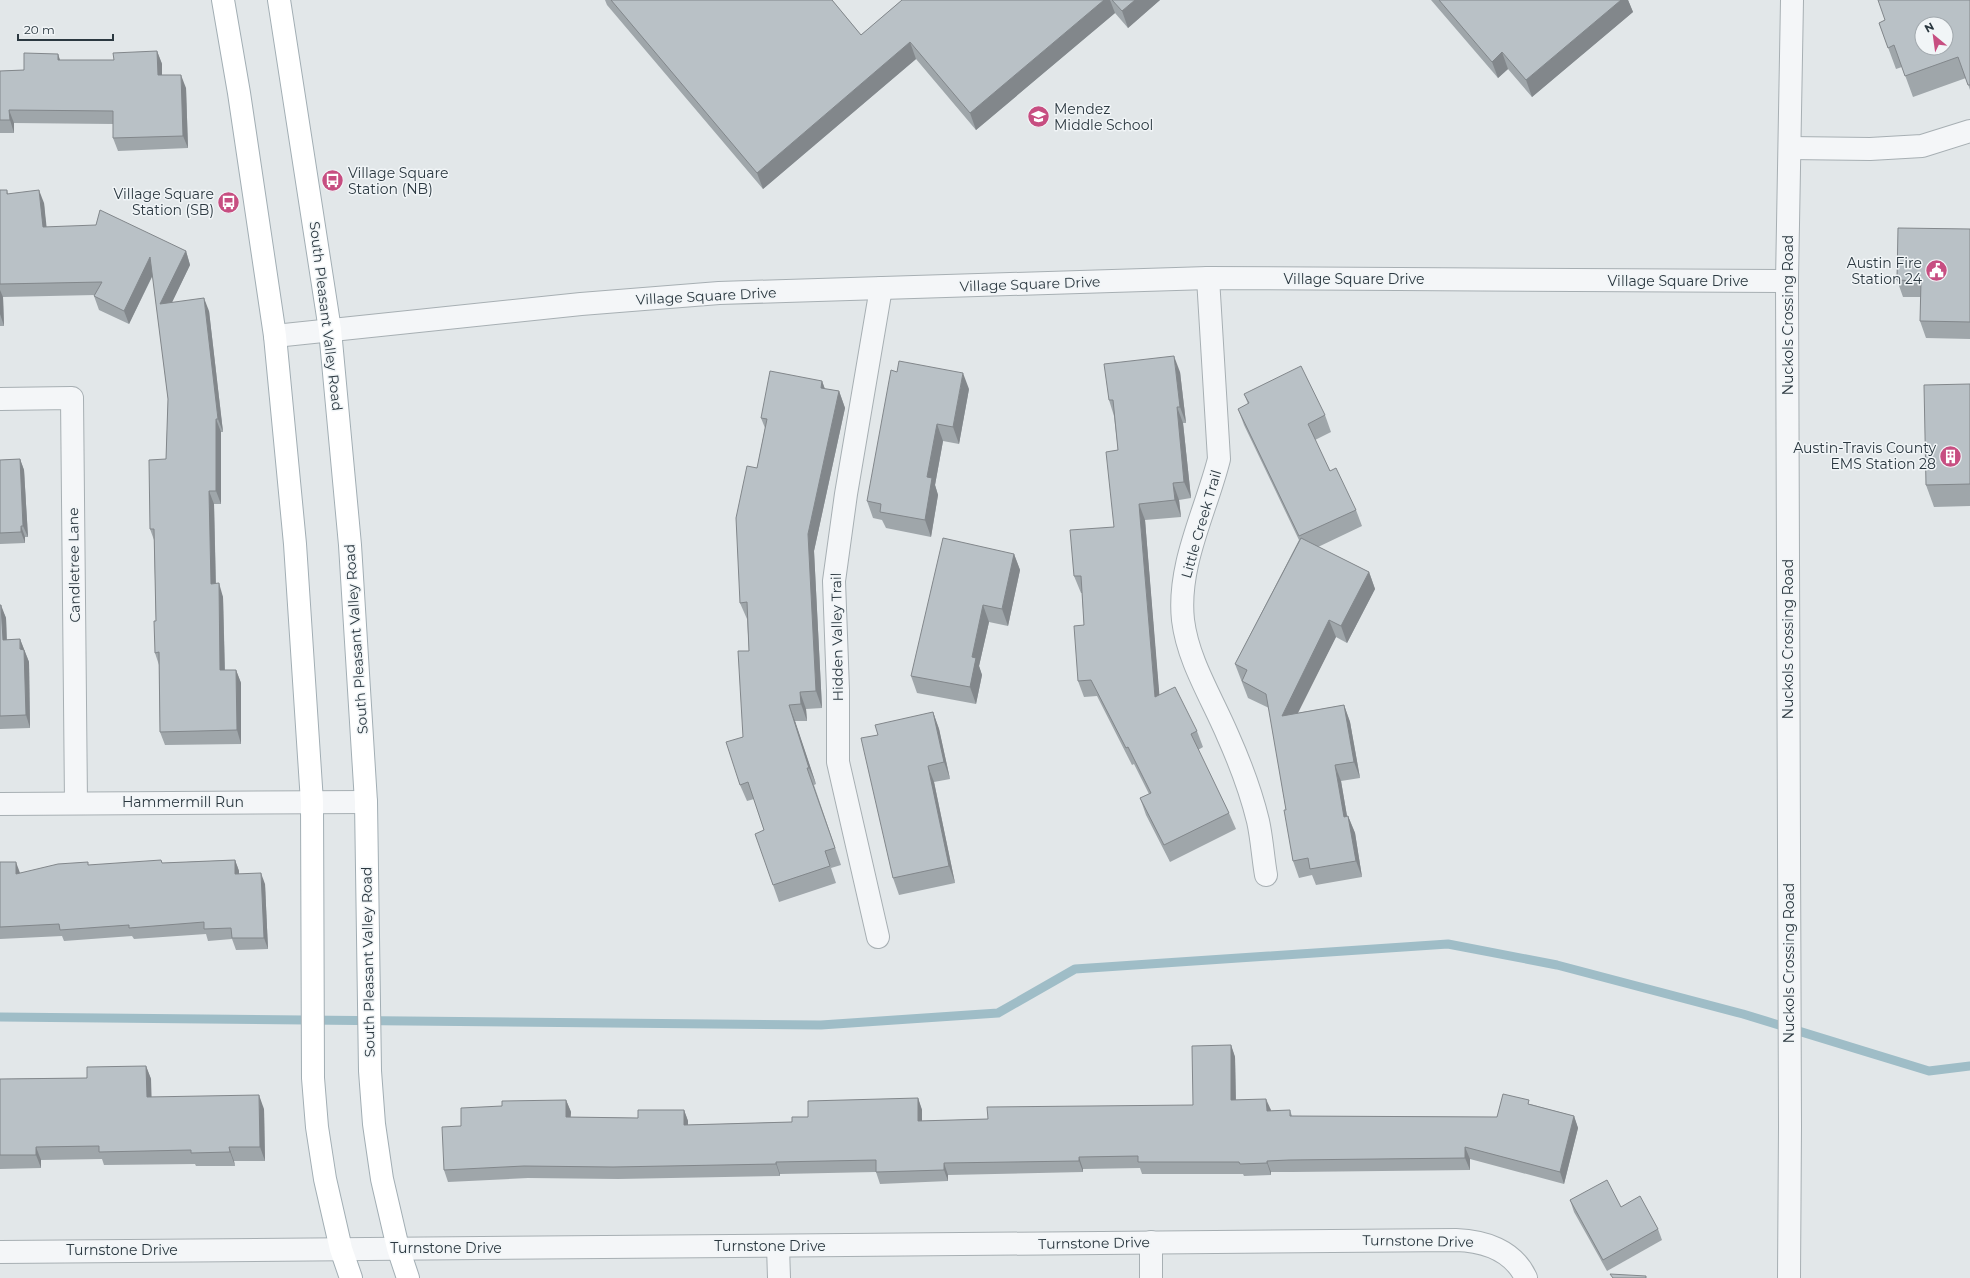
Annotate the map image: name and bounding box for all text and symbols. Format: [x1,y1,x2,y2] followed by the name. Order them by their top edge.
[18,16,113,42] scale bar
[1914,16,1954,56] north arrow
[1922,19,1936,36] text: N
[24,22,55,37] text: 20 m
[1054,100,1153,134] place label: Mendez Middle School
[1025,104,1051,130] school or university icon: Mendez Middle School
[348,164,448,198] place label: Village Square Station (NB)
[320,168,346,194] bus stop icon: Village Square Station (NB)
[114,185,214,219] place label: Village Square Station (SB)
[216,189,242,215] bus stop icon: Village Square Station (SB)
[305,220,347,412] street label: South Pleasant Valley Road
[1779,235,1797,395] street label: Nuckols Crossing Road
[1847,254,1923,288] place label: Austin Fire Station 24
[1924,258,1950,284] public building icon: Austin Fire Station 24
[1284,270,1424,288] street label: Village Square Drive
[1608,272,1748,290] street label: Village Square Drive
[959,273,1101,295] street label: Village Square Drive
[635,283,777,309] street label: Village Square Drive
[1793,439,1936,473] place label: Austin-Travis County EMS Station 28
[1938,443,1964,469] building icon: Austin-Travis County EMS Station 28
[1177,468,1225,580] street label: Little Creek Trail
[64,507,84,623] street label: Candletree Lane
[340,543,372,735] street label: South Pleasant Valley Road
[1779,559,1797,719] street label: Nuckols Crossing Road
[827,572,847,702] street label: Hidden Valley Trail
[122,793,244,811] street label: Hammermill Run
[357,866,379,1058] street label: South Pleasant Valley Road
[1780,883,1798,1043] street label: Nuckols Crossing Road
[1362,1231,1474,1251] street label: Turnstone Drive
[1038,1233,1150,1253] street label: Turnstone Drive
[714,1237,826,1255] street label: Turnstone Drive
[390,1239,502,1257] street label: Turnstone Drive
[66,1241,178,1259] street label: Turnstone Drive

